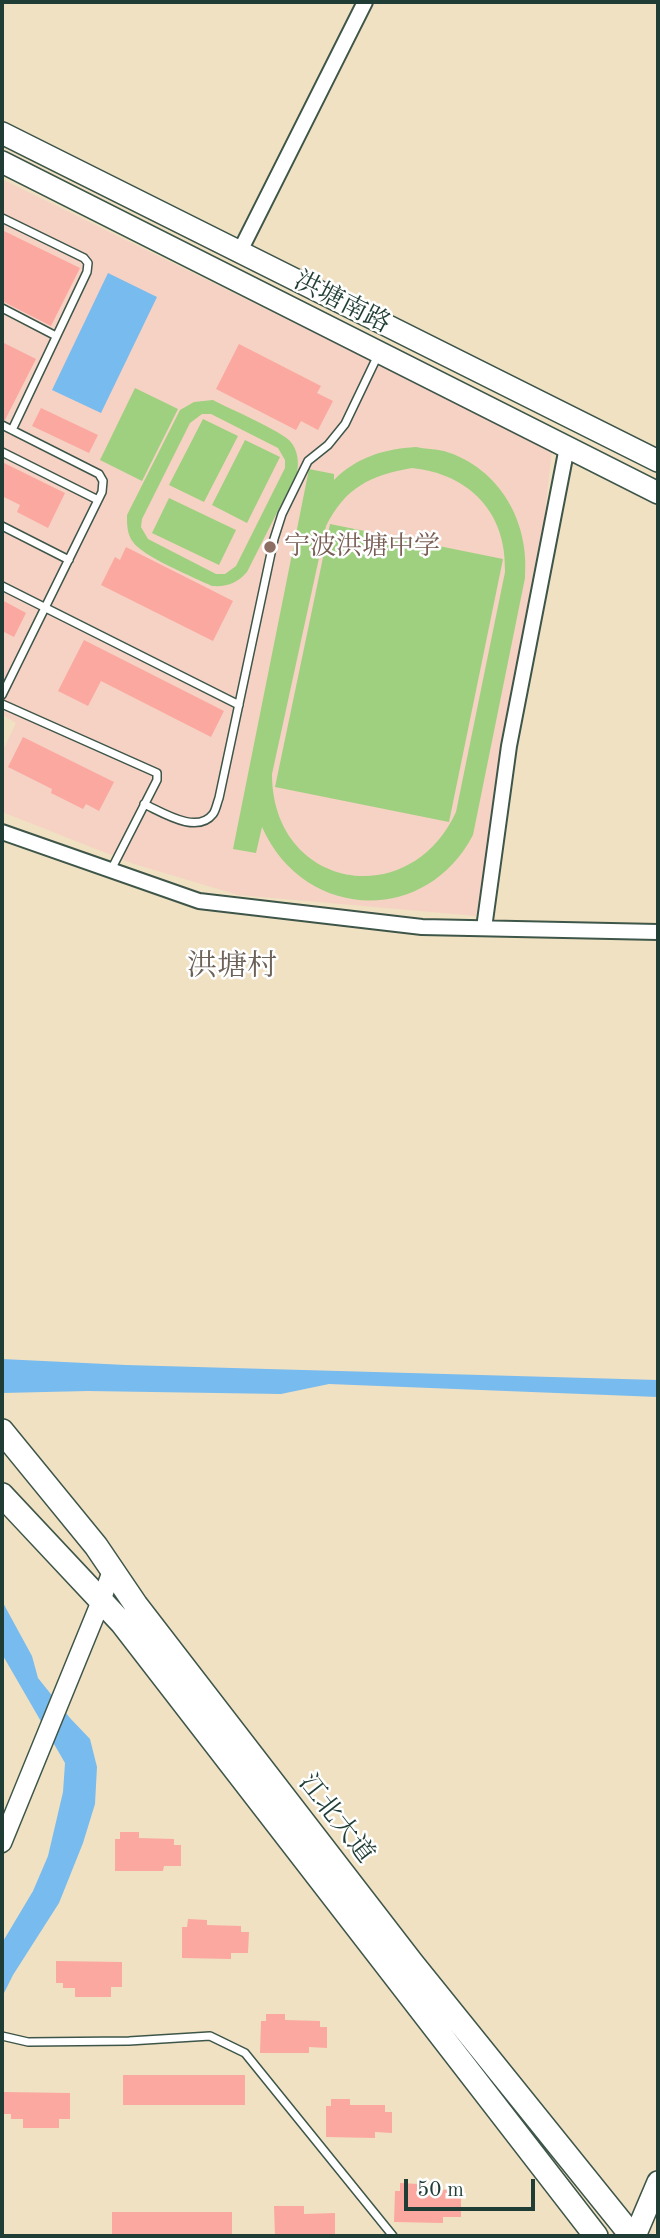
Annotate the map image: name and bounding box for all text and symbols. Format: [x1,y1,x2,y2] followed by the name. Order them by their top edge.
[289,265,395,341] street label: 洪塘南路
[284,531,440,563] place label: 宁波洪塘中学
[262,539,278,555] marker: 宁波洪塘中学
[187,949,277,985] district label: 洪塘村
[292,1768,380,1870] street label: 江北大道
[408,2164,539,2208] scale bar
[417,2180,464,2201] text: 50 m

